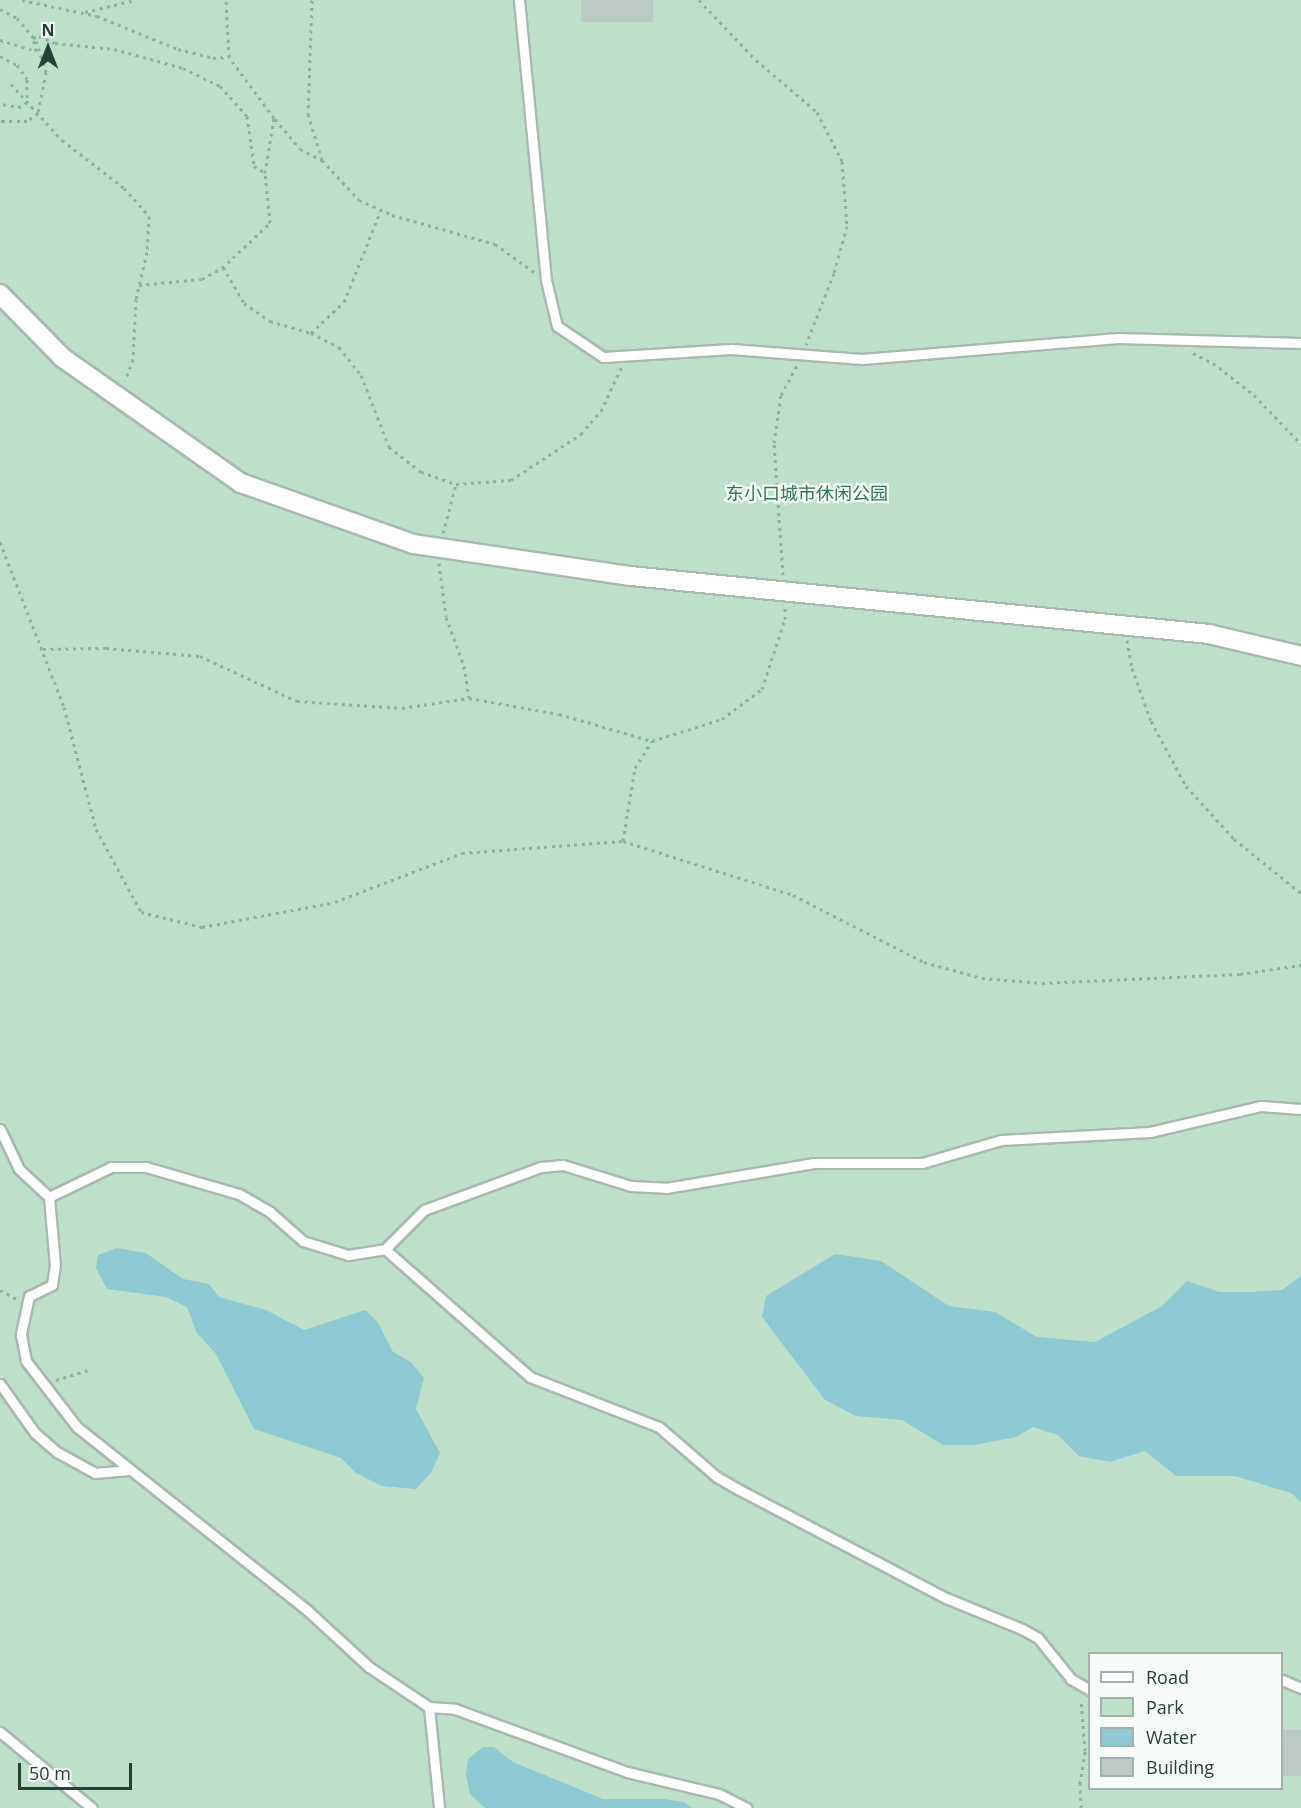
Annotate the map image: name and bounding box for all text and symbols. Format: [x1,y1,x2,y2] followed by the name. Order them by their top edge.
[18,18,78,78] north arrow
[41,19,55,41] text: N
[726,482,888,504] park label: 东小口城市休闲公园
[1088,1652,1283,1790] legend
[1146,1665,1189,1689] text: Road
[1146,1695,1184,1719] text: Park
[1146,1725,1197,1749] text: Water
[21,1751,135,1789] scale bar
[1146,1755,1214,1779] text: Building
[29,1761,71,1785] text: 50 m

